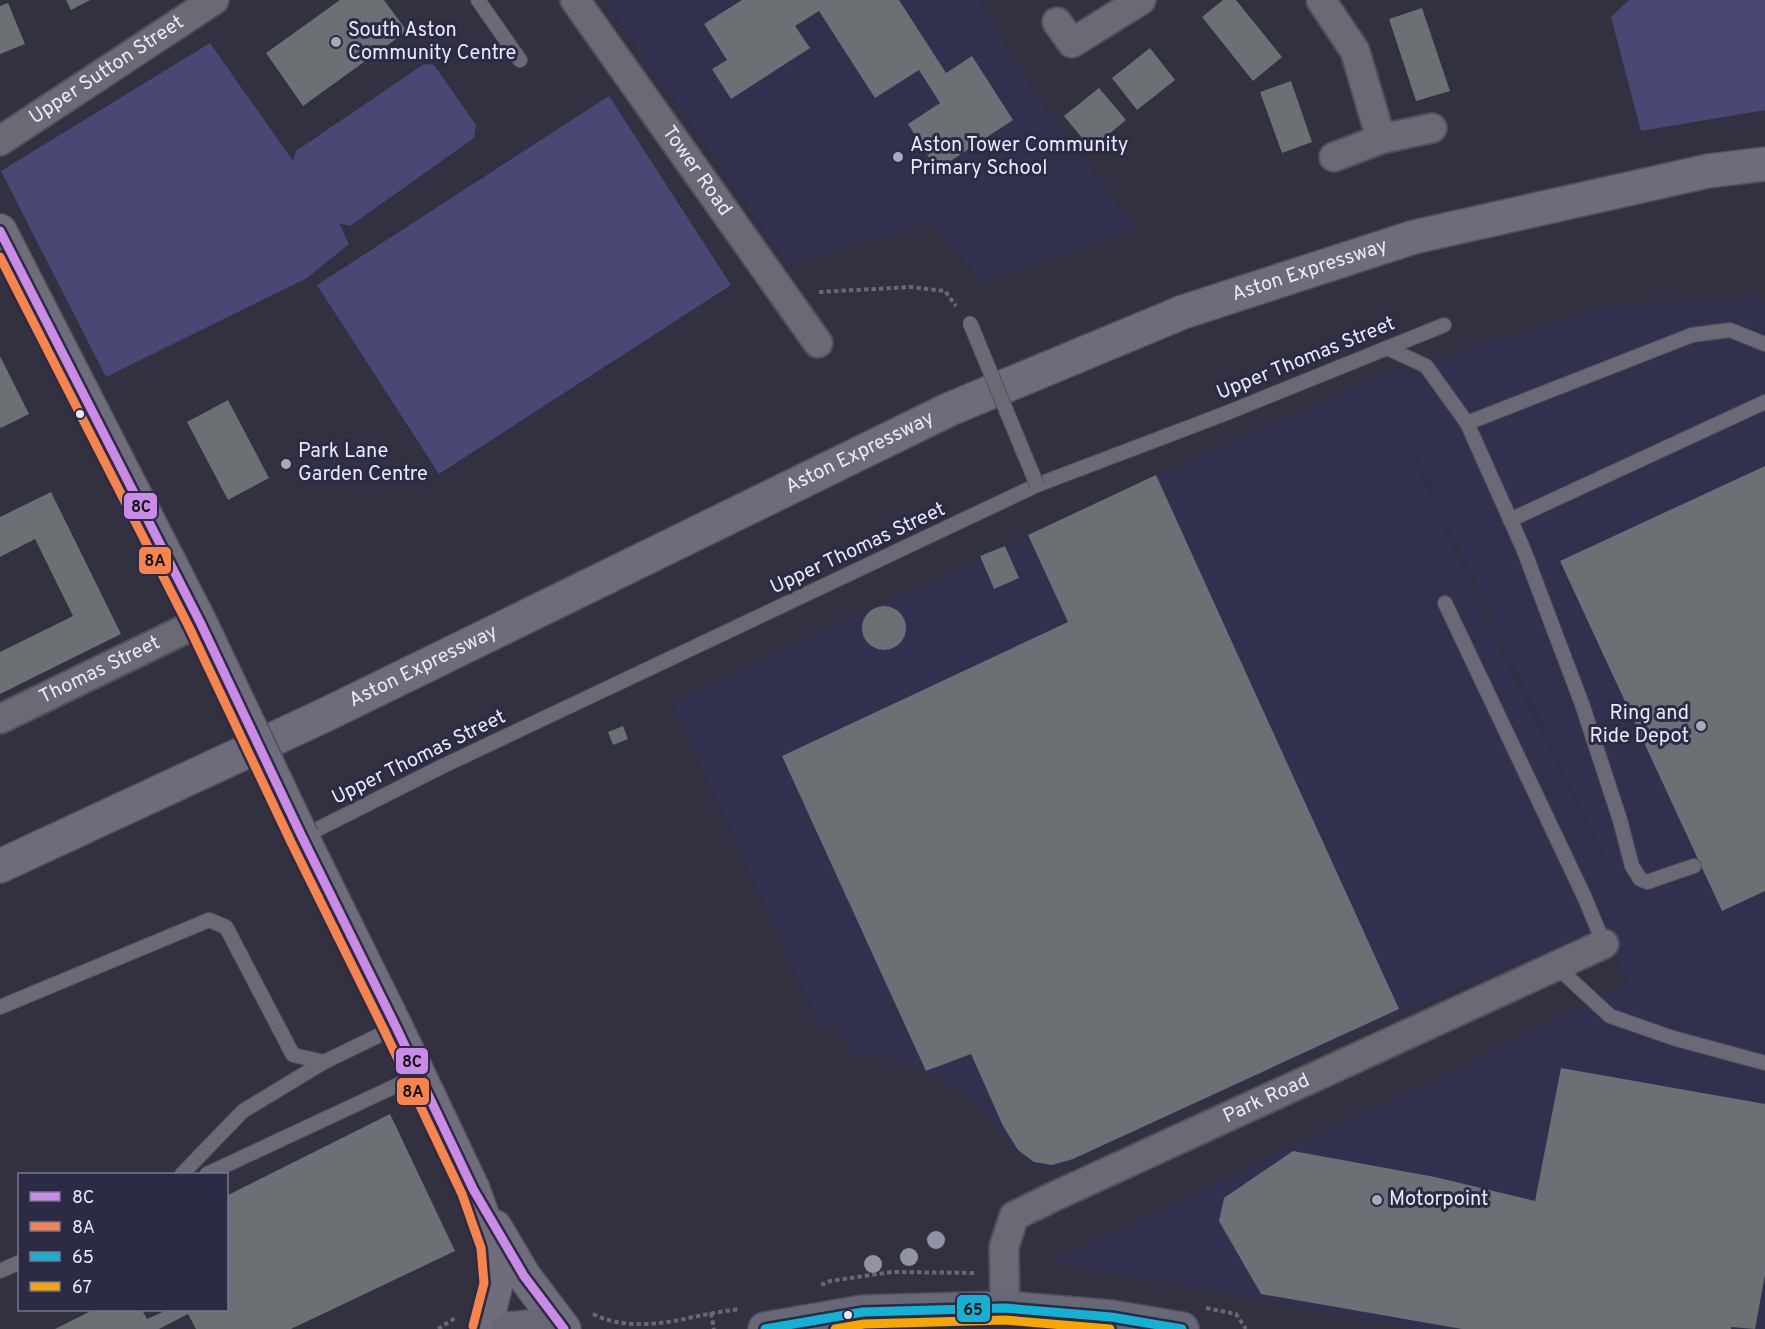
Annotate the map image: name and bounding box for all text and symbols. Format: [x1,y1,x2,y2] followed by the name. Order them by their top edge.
[25,10,189,131] street label: Upper Sutton Street
[348,18,516,67] place label: South Aston Community Centre
[329,35,343,49] marker: South Aston Community Centre
[656,121,737,222] street label: Tower Road
[910,133,1128,182] place label: Aston Tower Community Primary School
[891,150,905,164] marker: Aston Tower Community Primary School
[1229,233,1391,308] street label: Aston Expressway
[1213,311,1399,407] street label: Upper Thomas Street
[781,406,939,500] street label: Aston Expressway
[74,408,86,420] unlabelled marker
[298,439,428,488] place label: Park Lane Garden Centre
[279,457,293,471] marker: Park Lane Garden Centre
[123,492,158,520] line badge: 8C
[766,497,950,601] street label: Upper Thomas Street
[131,498,151,518] text: 8C
[138,546,172,575] line badge: 8A
[144,552,166,572] text: 8A
[345,619,502,714] street label: Aston Expressway
[35,630,165,711] street label: Thomas Street
[1589,701,1689,750] place label: Ring and Ride Depot
[328,705,510,811] street label: Upper Thomas Street
[1694,719,1708,733] marker: Ring and Ride Depot
[395,1047,429,1075] line badge: 8C
[402,1053,422,1073] text: 8C
[1219,1068,1314,1130] street label: Park Road
[396,1077,430,1106] line badge: 8A
[402,1083,424,1103] text: 8A
[18,1173,228,1311] legend
[72,1187,94,1210] text: 8C
[1389,1187,1489,1213] place label: Motorpoint
[1370,1193,1384,1207] marker: Motorpoint
[72,1217,95,1240] text: 8A
[72,1247,94,1270] text: 65
[72,1277,92,1300] text: 67
[956,1294,991,1323] line badge: 65
[963,1301,983,1321] text: 65
[842,1309,854,1321] unlabelled marker

